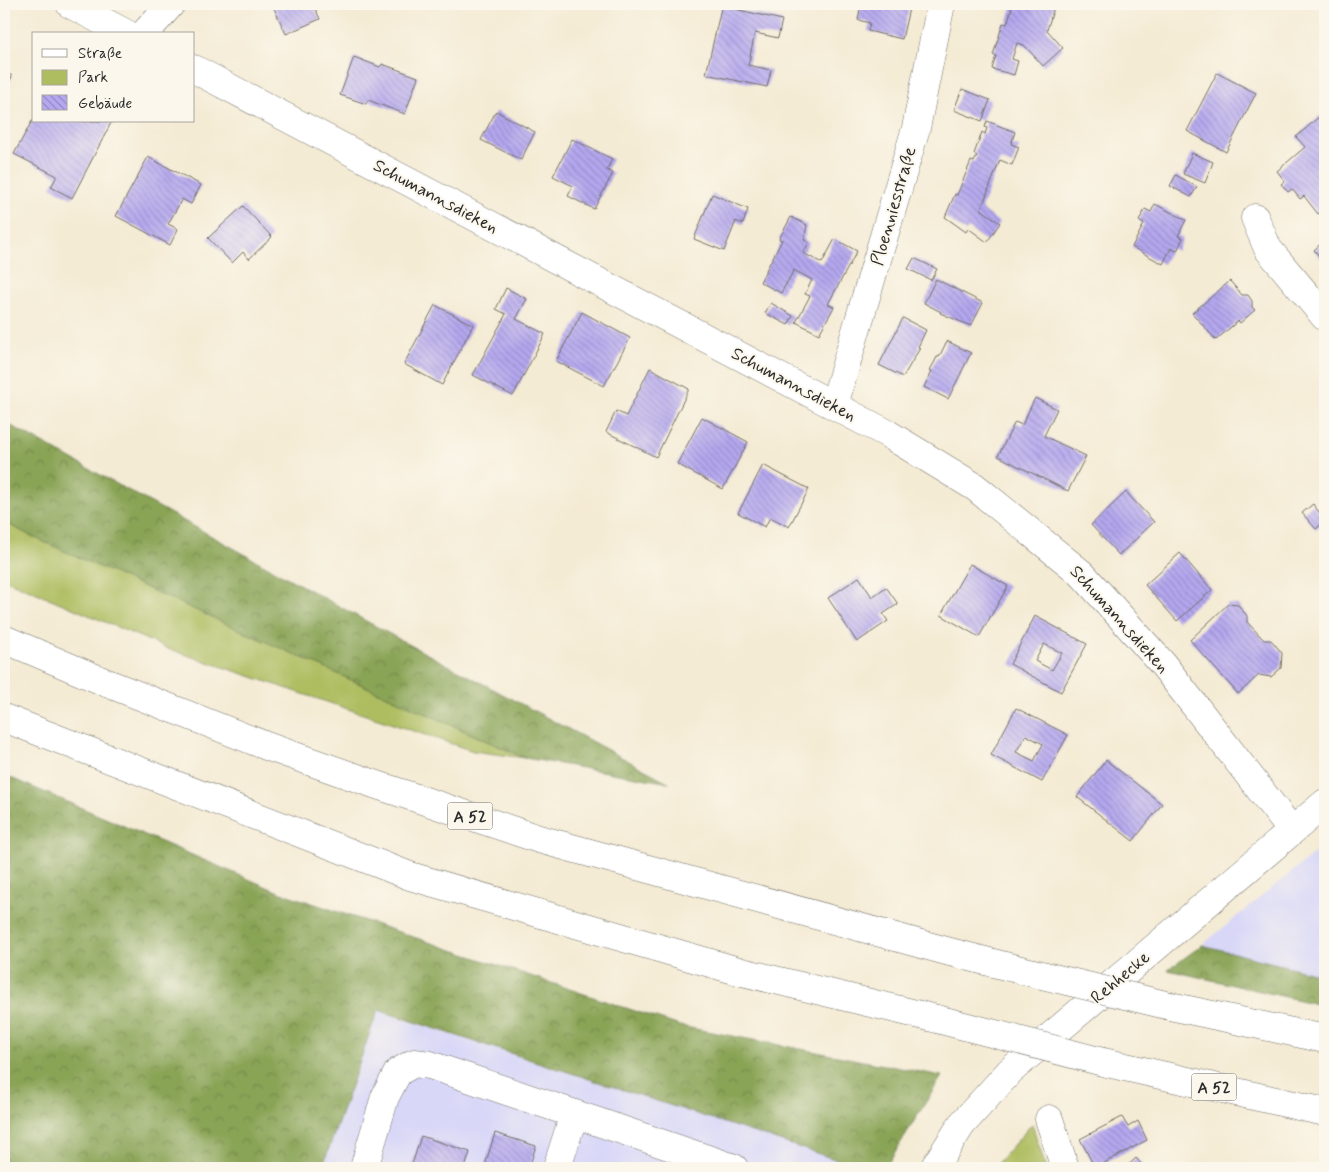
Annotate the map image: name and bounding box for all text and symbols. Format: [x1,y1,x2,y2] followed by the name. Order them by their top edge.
[32,32,195,122] legend
[78,44,122,64] text: Straße
[78,68,108,88] text: Park
[78,94,132,114] text: Gebäude
[866,144,922,269] street label: Ploenniesstraße
[369,154,502,240] street label: Schumannsdieken
[727,342,860,428] street label: Schumannsdieken
[1064,560,1174,679] street label: Schumannsdieken
[448,802,492,829] road number: A 52
[1086,946,1156,1010] street label: Rehhecke
[1192,1074,1236,1100] road number: A 52

